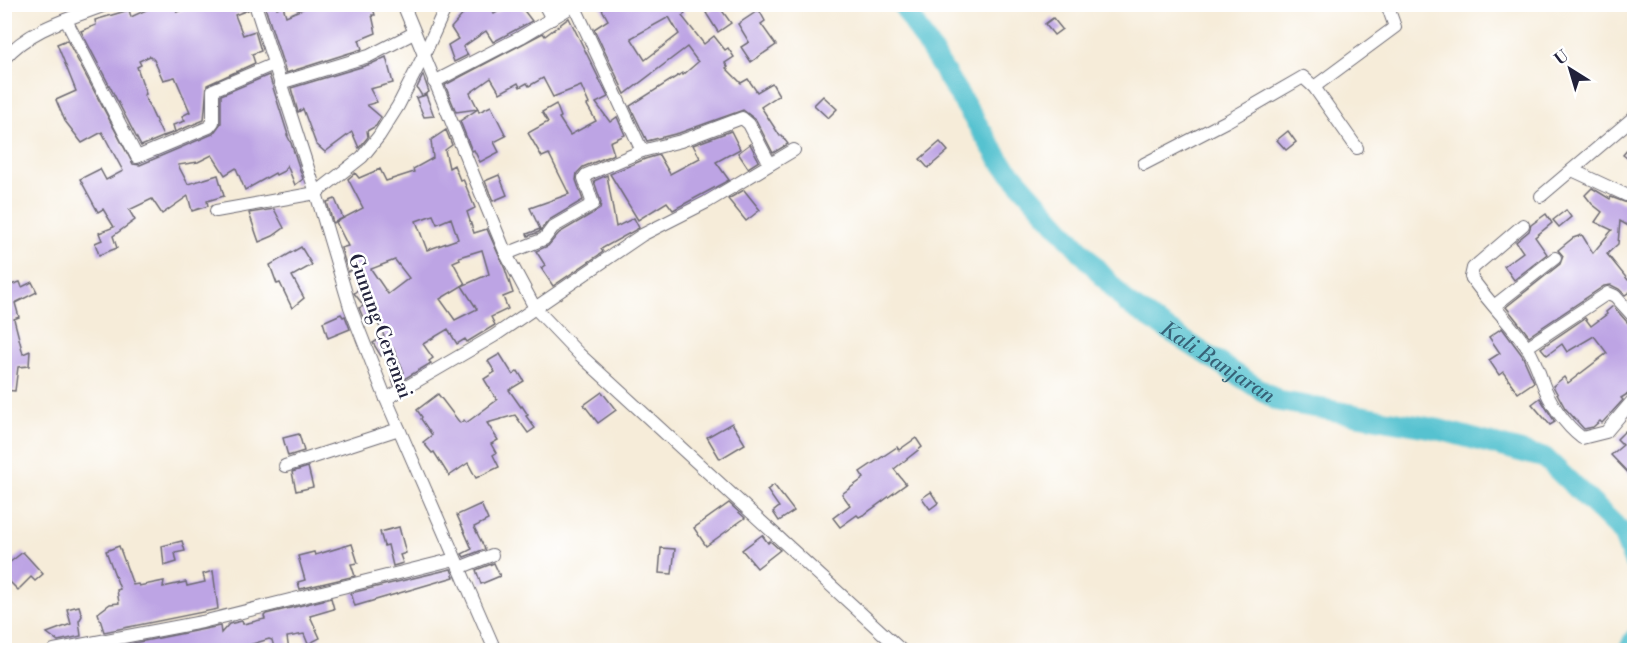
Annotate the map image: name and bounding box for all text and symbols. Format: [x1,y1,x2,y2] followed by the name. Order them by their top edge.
[1540,39,1600,99] north arrow
[1551,46,1573,70] text: U
[342,251,418,403] street label: Gunung Ceremai
[1155,316,1280,410] water label: Kali Banjaran

